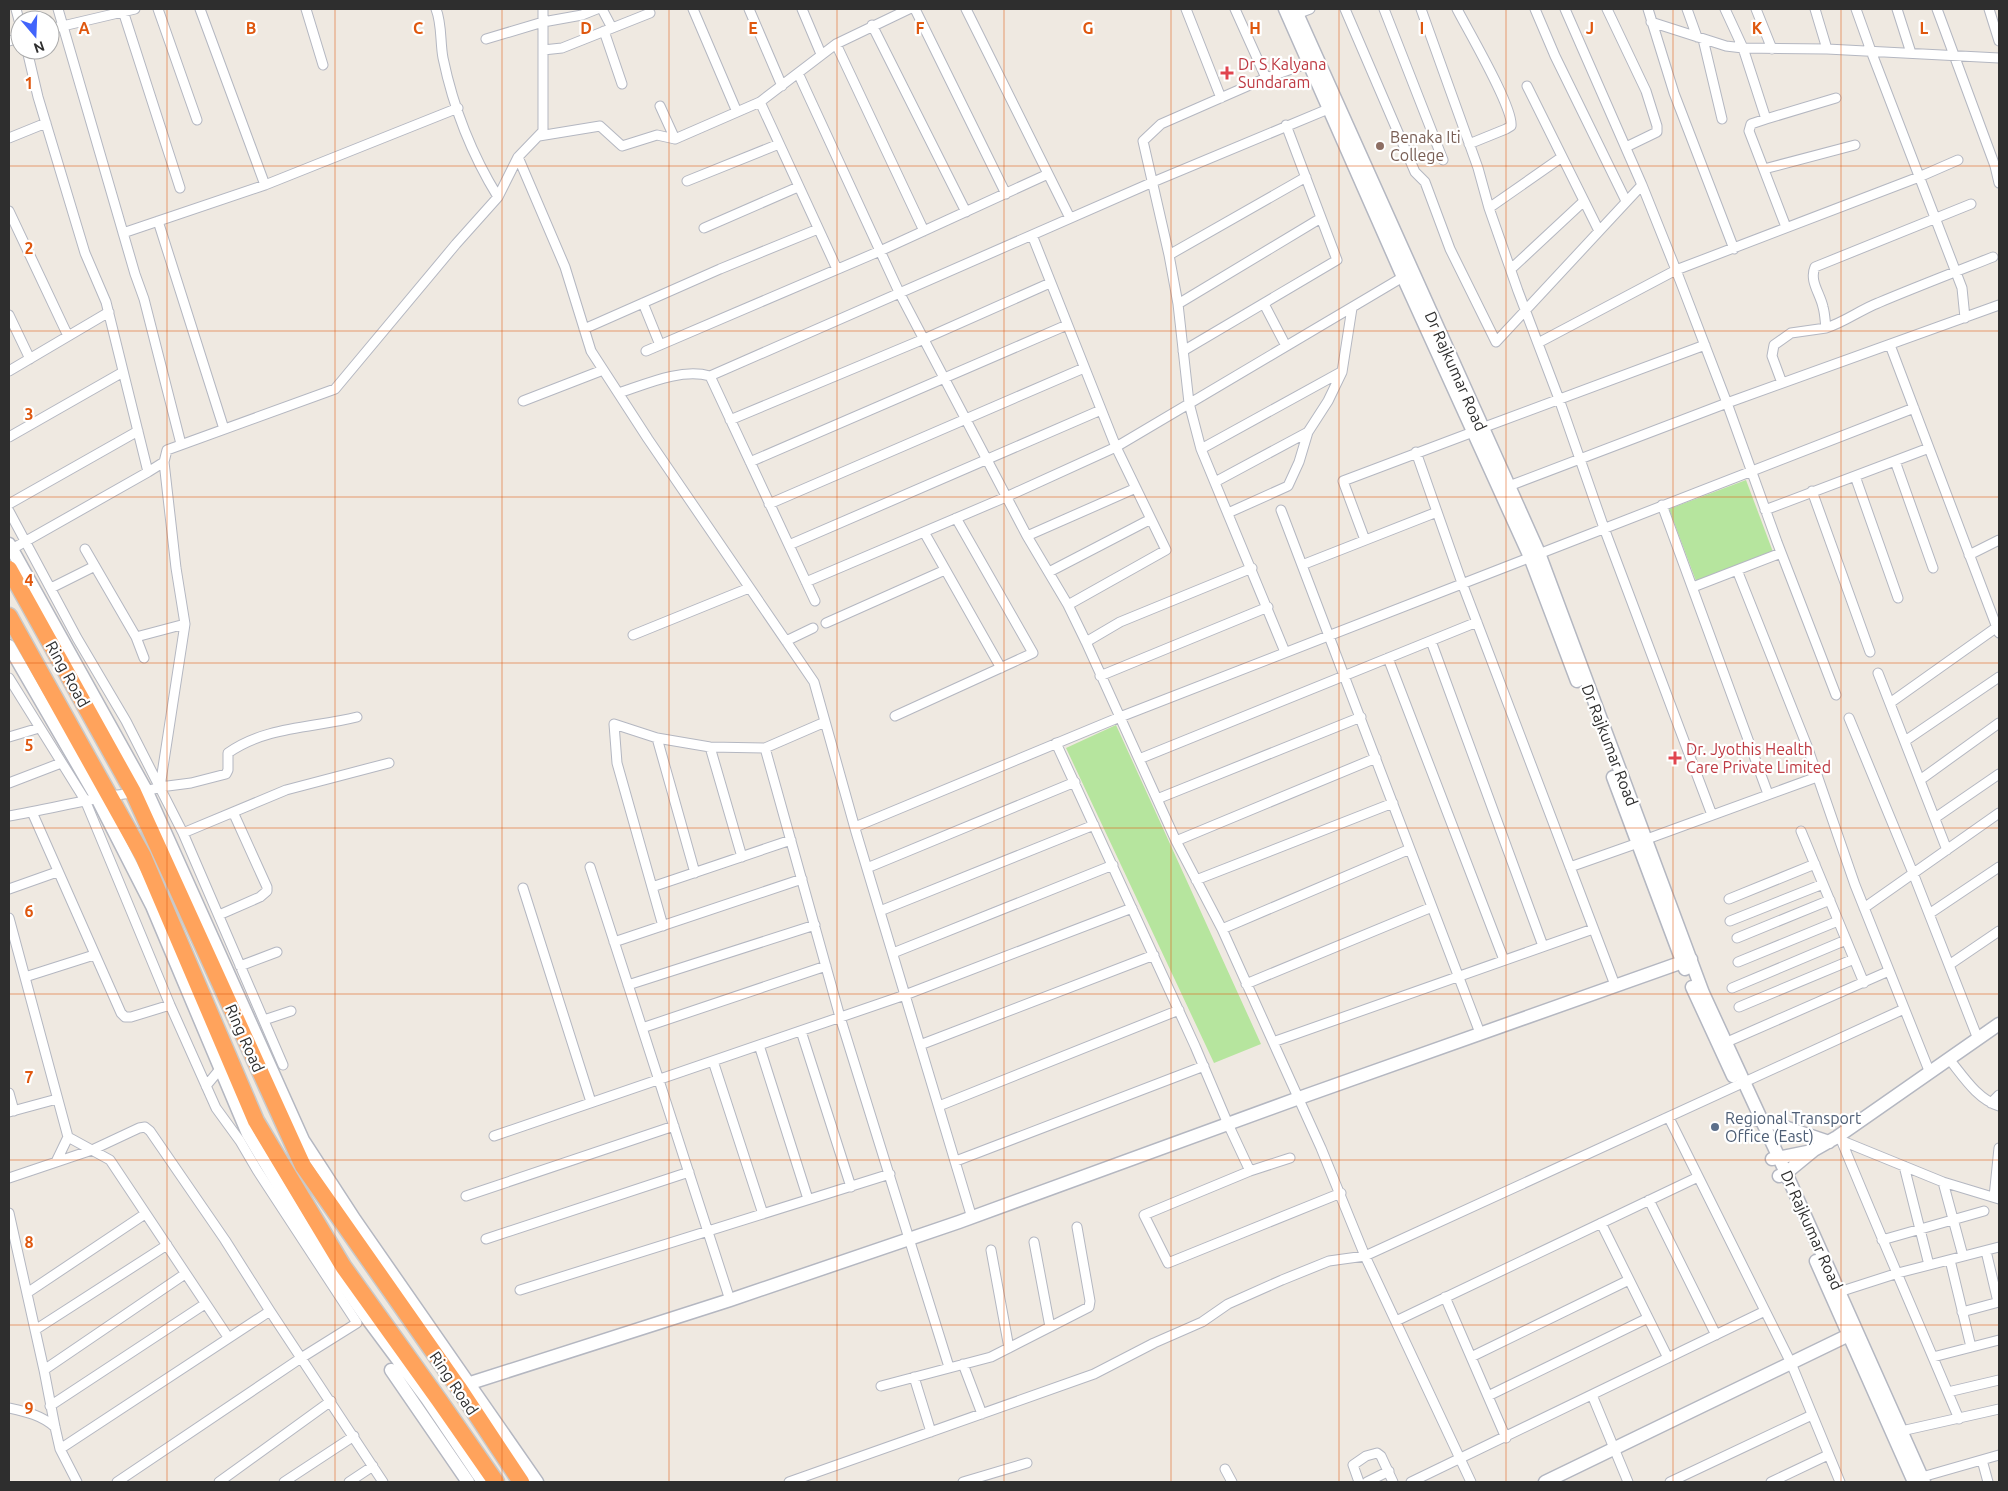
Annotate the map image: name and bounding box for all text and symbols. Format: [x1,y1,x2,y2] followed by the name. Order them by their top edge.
[10,10,60,60] north arrow
[78,19,90,37] text: A
[246,19,256,37] text: B
[413,19,423,37] text: C
[580,19,592,37] text: D
[748,19,758,37] text: E
[916,19,925,37] text: F
[1082,19,1094,37] text: G
[1249,19,1261,37] text: H
[1420,19,1424,37] text: I
[1586,19,1594,37] text: J
[1752,19,1763,37] text: K
[1920,19,1929,37] text: L
[32,38,47,57] text: N
[1238,55,1326,91] place label: Dr S Kalyana Sundaram
[1220,66,1234,80] marker: Dr S Kalyana Sundaram
[24,74,34,92] text: 1
[1390,128,1461,164] place label: Benaka Iti College
[1374,140,1386,152] marker: Benaka Iti College
[24,239,34,257] text: 2
[1422,308,1490,434] street label: Dr Rajkumar Road
[24,405,34,423] text: 3
[24,571,34,589] text: 4
[42,638,94,710] street label: Ring Road
[1578,682,1642,808] street label: Dr Rajkumar Road
[24,736,34,754] text: 5
[1686,740,1831,776] place label: Dr. Jyothis Health Care Private Limited
[1668,751,1682,765] marker: Dr. Jyothis Health Care Private Limited
[24,902,34,920] text: 6
[222,1001,268,1075] street label: Ring Road
[24,1068,34,1086] text: 7
[1725,1109,1862,1146] place label: Regional Transport Office (East)
[1709,1121,1721,1133] marker: Regional Transport Office (East)
[1778,1167,1846,1293] street label: Dr Rajkumar Road
[24,1233,34,1251] text: 8
[426,1348,482,1418] street label: Ring Road
[24,1399,34,1417] text: 9

